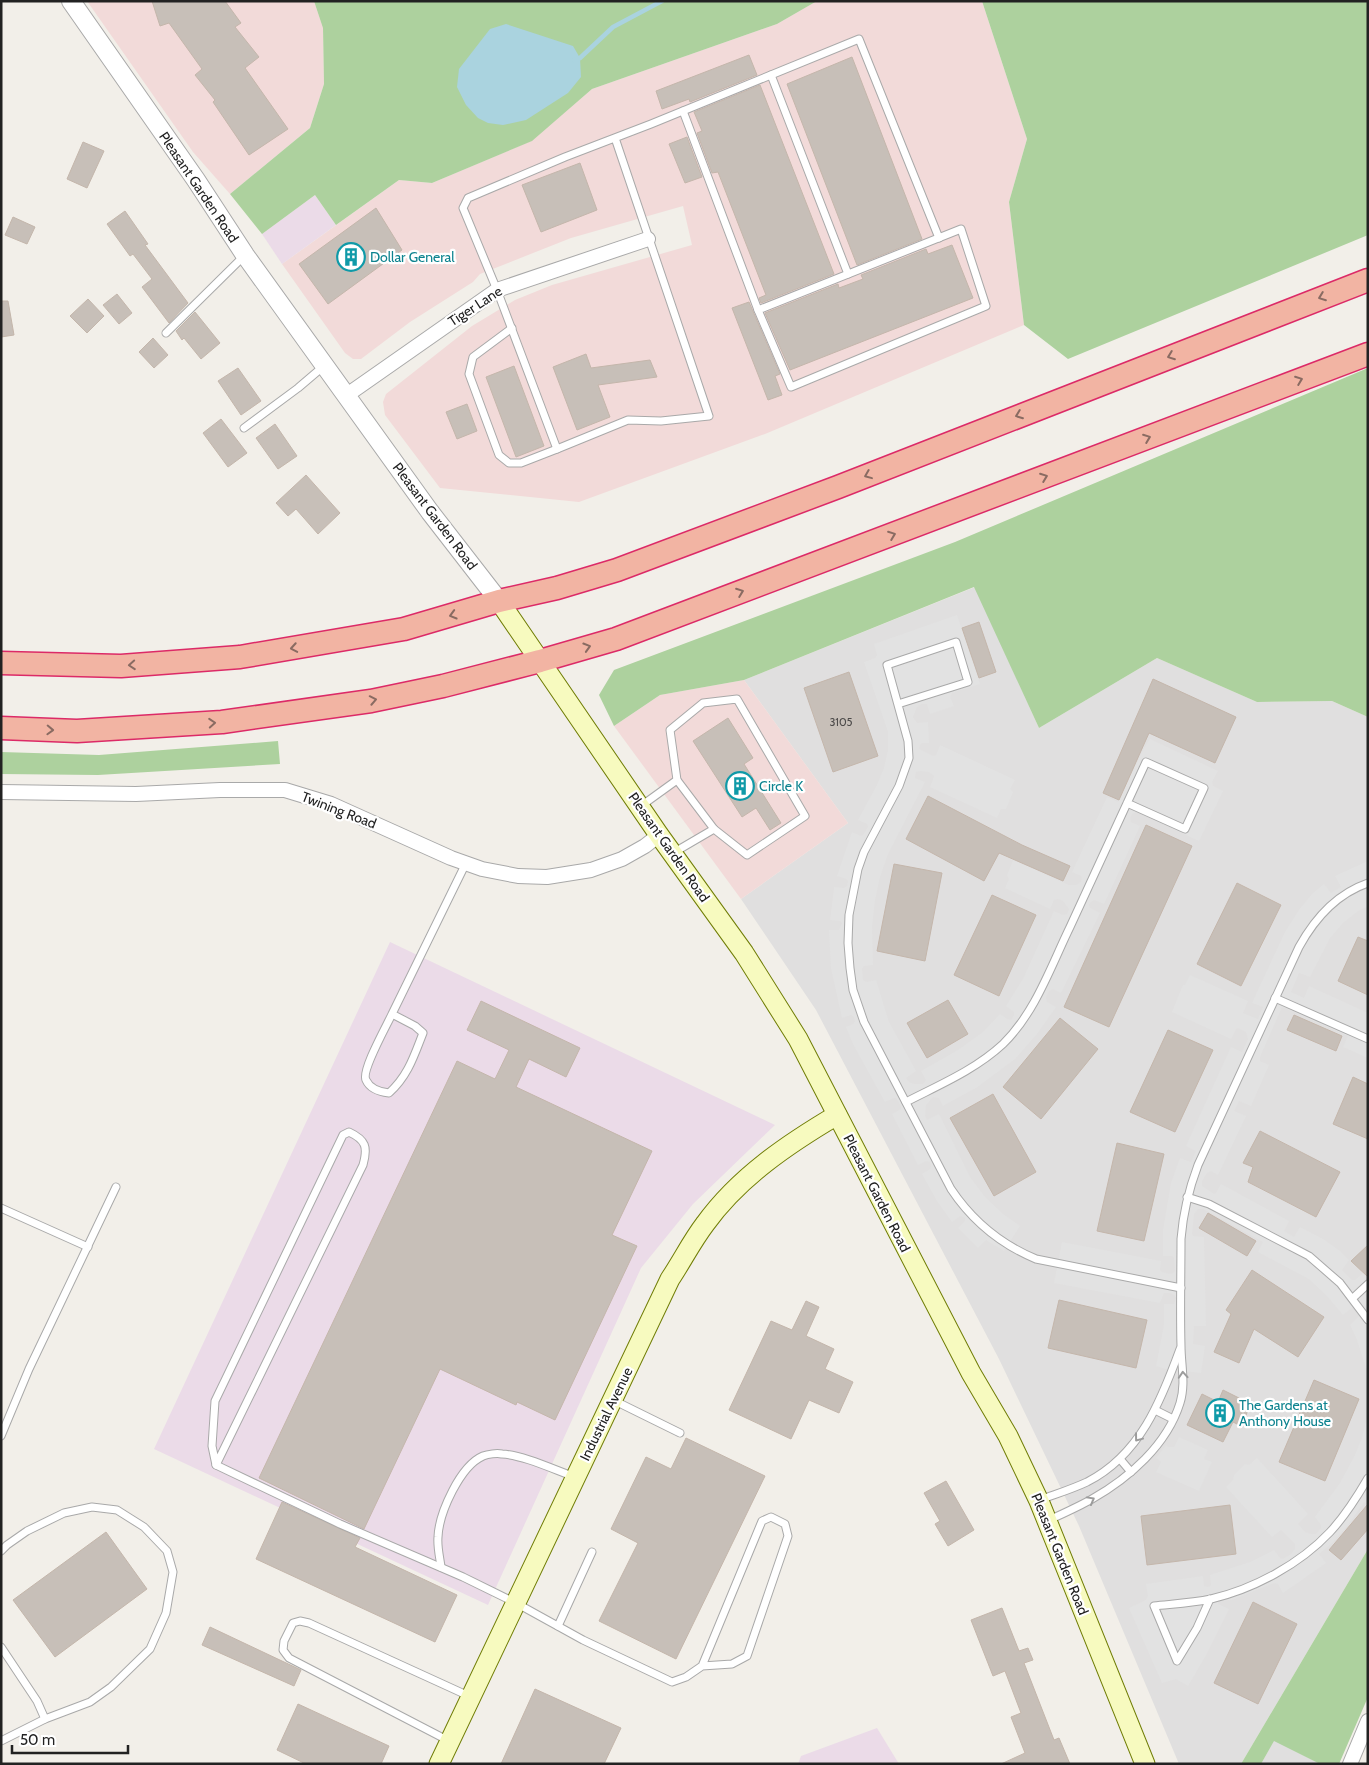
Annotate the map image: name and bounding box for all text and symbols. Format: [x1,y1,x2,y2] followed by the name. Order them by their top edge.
[155,128,243,246] street label: Pleasant Garden Road
[336,242,366,272] building icon: Dollar General
[370,248,455,266] place label: Dollar General
[445,282,505,330] street label: Tiger Lane
[1318,291,1327,301] one-way arrow
[1167,350,1176,360] one-way arrow
[1295,376,1303,386] one-way arrow
[1015,409,1024,419] one-way arrow
[1143,434,1151,444] one-way arrow
[389,459,481,573] street label: Pleasant Garden Road
[864,469,873,479] one-way arrow
[1039,473,1048,483] one-way arrow
[887,531,896,541] one-way arrow
[735,588,744,598] one-way arrow
[449,609,457,619] one-way arrow
[289,642,298,652] one-way arrow
[582,643,591,653] one-way arrow
[128,659,136,670] one-way arrow
[369,696,378,706] one-way arrow
[829,715,853,729] house number: 3105
[208,717,216,728] one-way arrow
[46,725,54,735] one-way arrow
[725,771,755,801] building icon: Circle K
[759,777,803,795] place label: Circle K
[299,788,379,832] street label: Twining Road
[624,789,714,905] street label: Pleasant Garden Road
[840,1131,914,1255] street label: Pleasant Garden Road
[576,1364,636,1464] street label: Industrial Avenue
[1177,1371,1188,1379] one-way arrow
[1239,1396,1331,1430] place label: The Gardens at Anthony House
[1205,1398,1235,1428] building icon: The Gardens at Anthony House
[1135,1432,1144,1442] one-way arrow
[1027,1490,1093,1618] street label: Pleasant Garden Road
[1085,1496,1094,1506] one-way arrow
[12,1722,129,1754] scale bar
[20,1731,55,1749] text: 50 m

